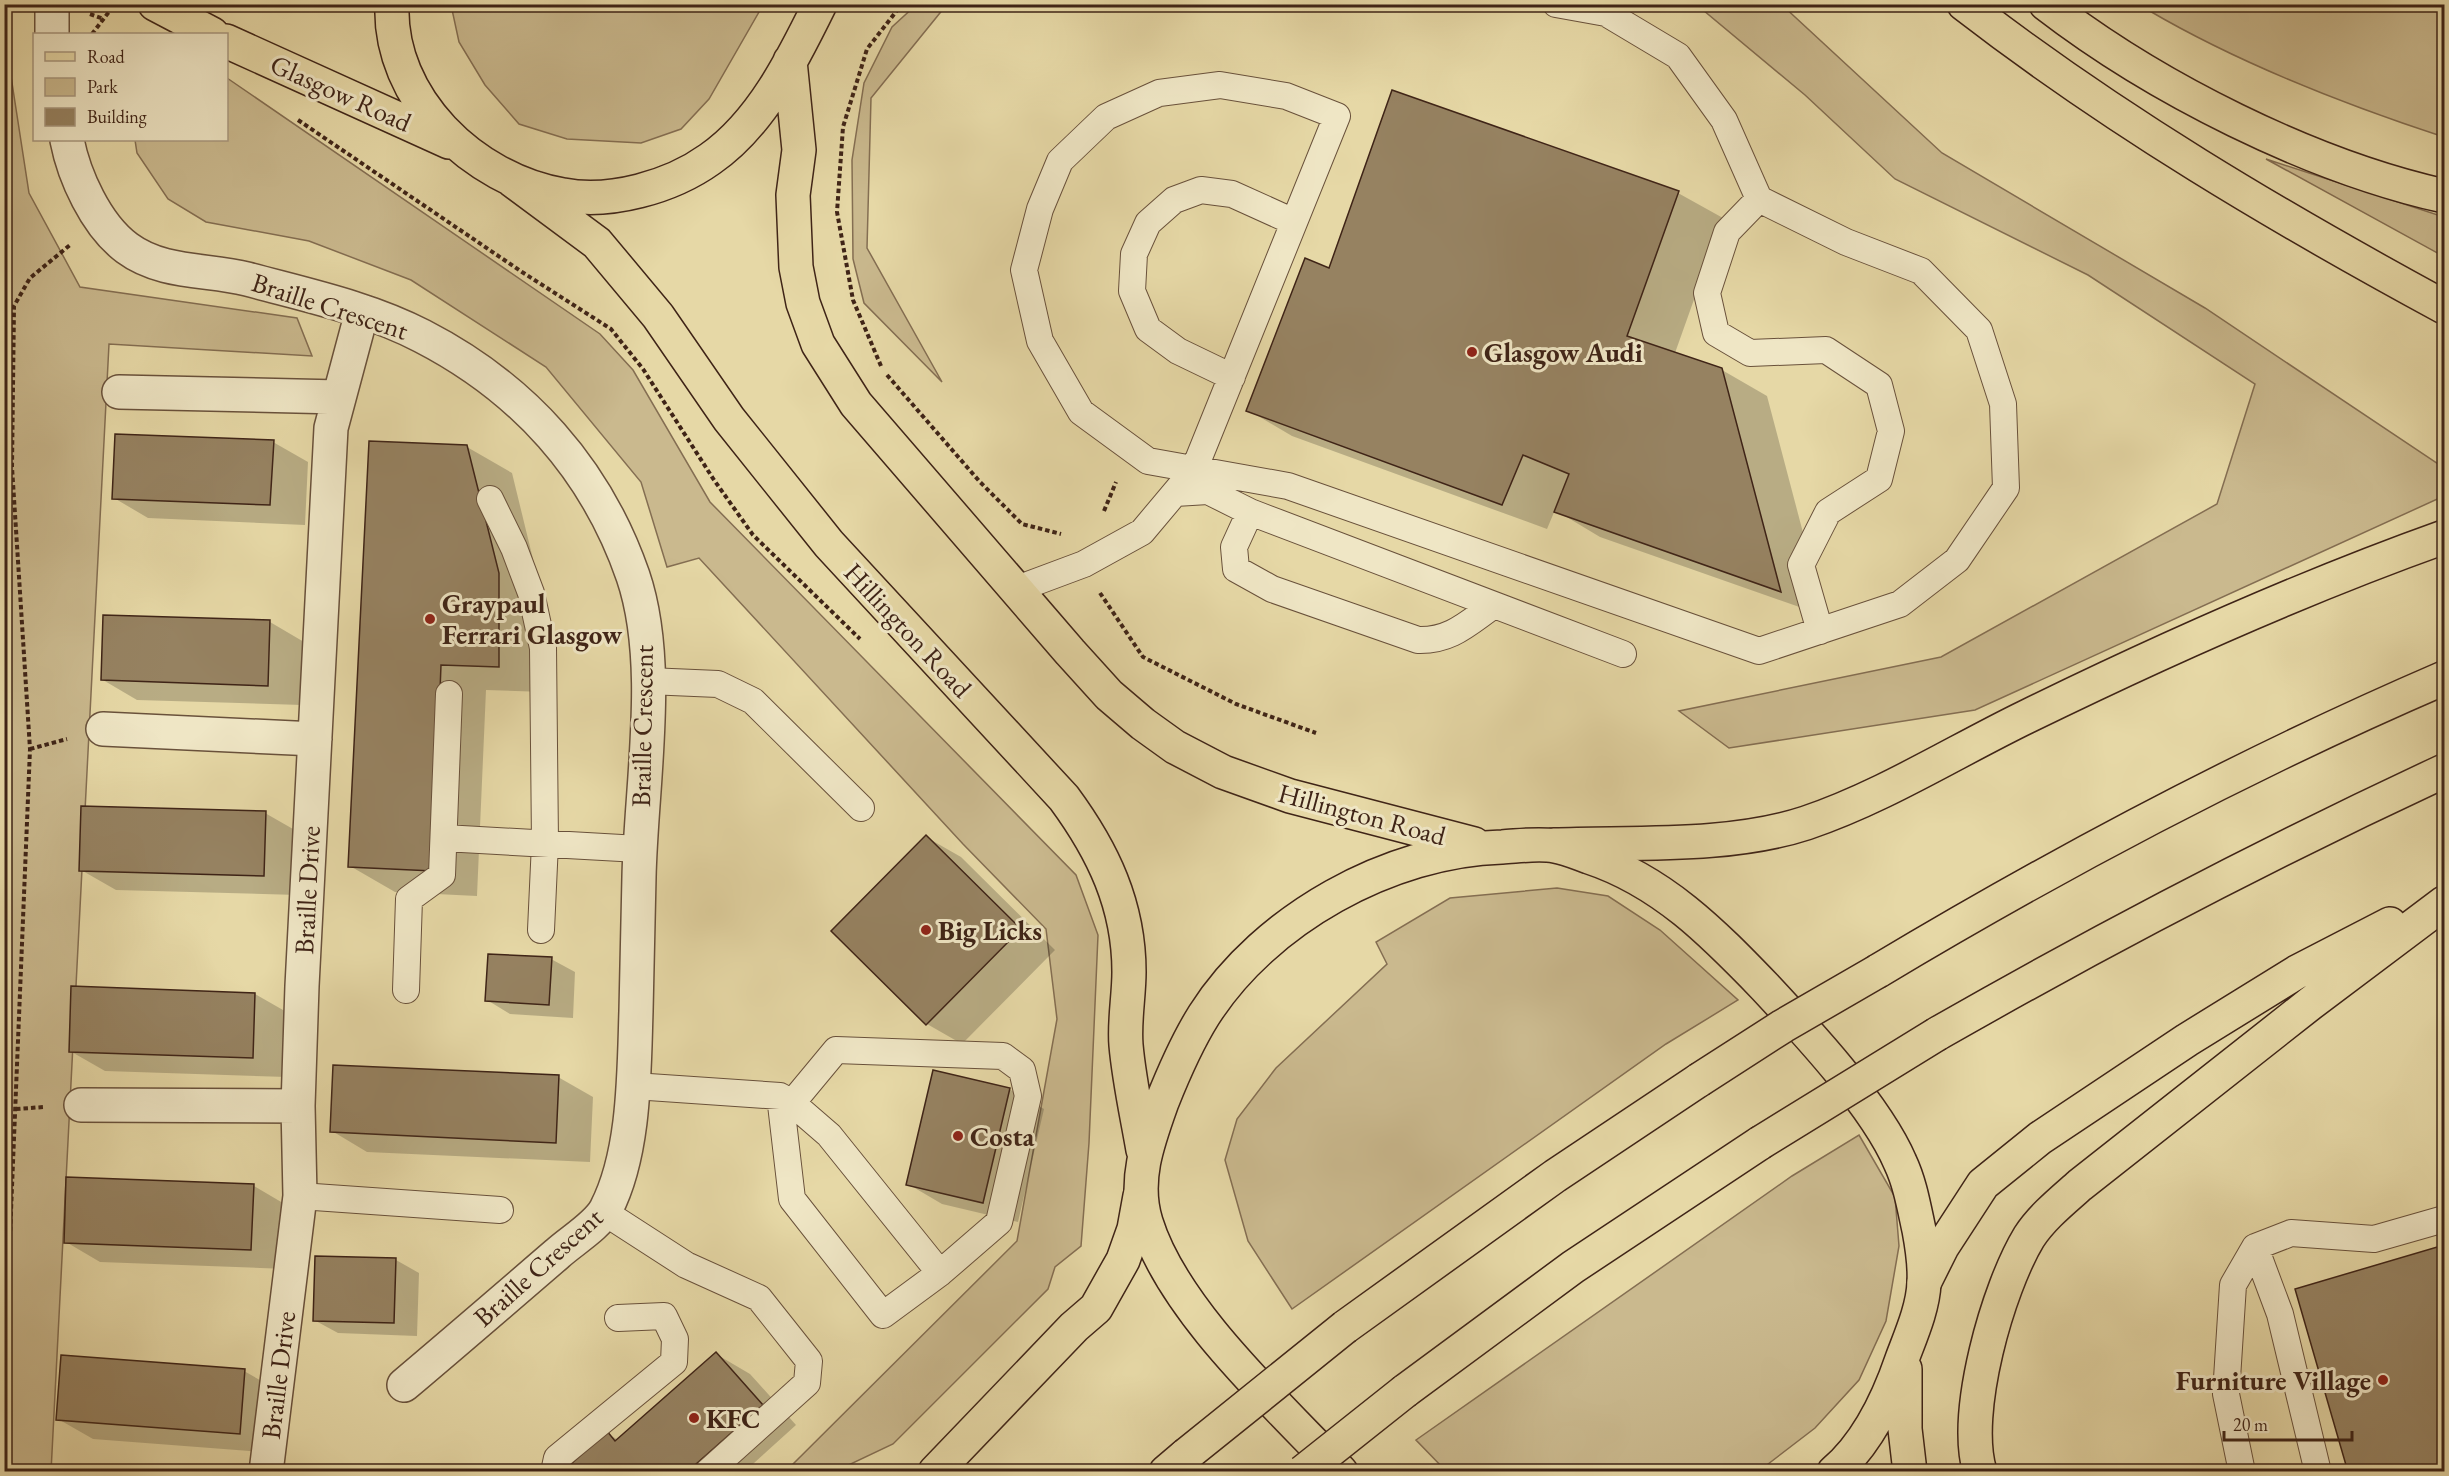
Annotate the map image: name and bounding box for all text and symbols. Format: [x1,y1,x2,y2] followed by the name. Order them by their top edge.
[33,33,228,141] legend
[87,45,126,68] text: Road
[265,46,417,140] street label: Glasgow Road
[87,75,118,98] text: Park
[87,105,147,128] text: Building
[247,264,413,348] street label: Braille Crescent
[1484,335,1643,370] place label: Glasgow Audi
[1465,345,1479,359] marker: Glasgow Audi
[837,555,980,705] street label: Hillington Road
[442,586,623,652] place label: Graypaul Ferrari Glasgow
[423,612,437,626] marker: Graypaul Ferrari Glasgow
[623,644,661,807] street label: Braille Crescent
[1274,775,1450,853] street label: Hillington Road
[286,825,328,955] street label: Braille Drive
[938,913,1042,948] place label: Big Licks
[919,923,933,937] marker: Big Licks
[970,1119,1035,1154] place label: Costa
[951,1129,965,1143] marker: Costa
[466,1199,610,1334] street label: Braille Crescent
[253,1309,303,1441] street label: Braille Drive
[2176,1363,2371,1398] place label: Furniture Village
[2376,1373,2390,1387] marker: Furniture Village
[706,1401,761,1436] place label: KFC
[2224,1404,2352,1442] scale bar
[687,1411,701,1425] marker: KFC
[2233,1413,2268,1436] text: 20 m

